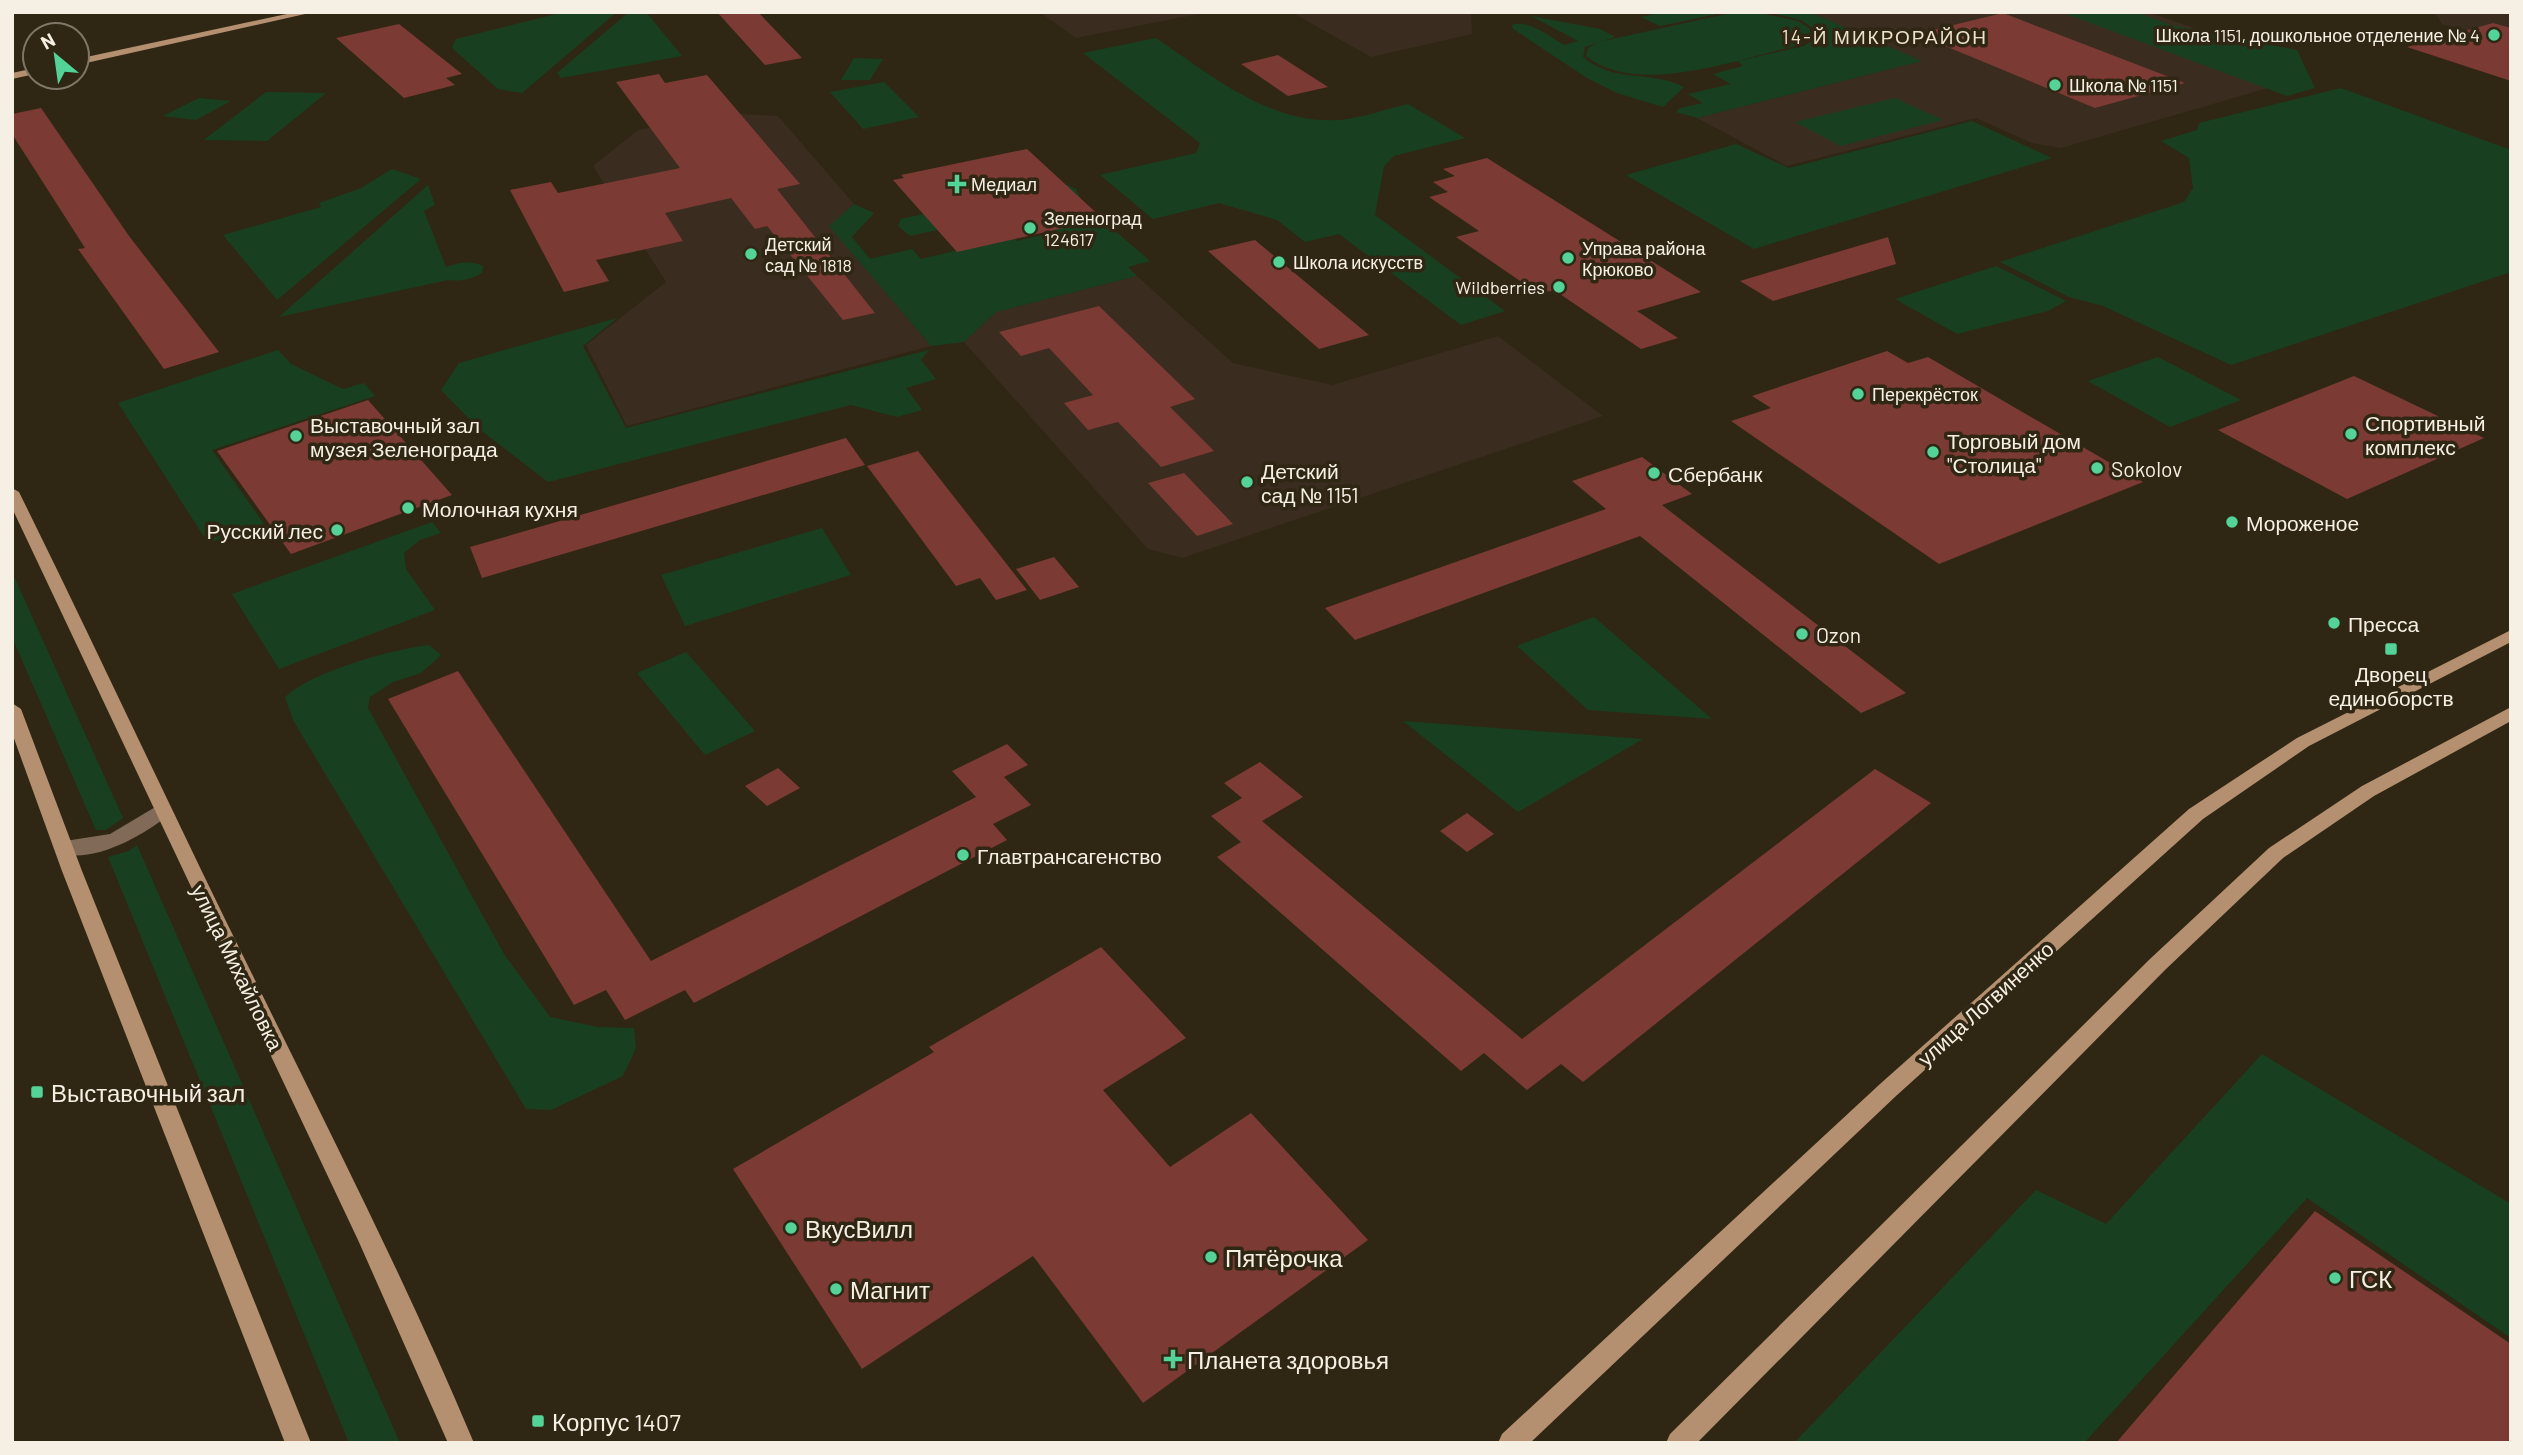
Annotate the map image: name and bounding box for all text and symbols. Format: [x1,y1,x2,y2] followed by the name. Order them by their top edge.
[21,21,91,91] north arrow
[2155,24,2480,46] place label: Школа 1151, дошкольное отделение № 4
[1782,25,1988,48] district label: 14-Й МИКРОРАЙОН
[2486,27,2502,43] marker: Школа 1151, дошкольное отделение № 4
[36,28,59,54] text: N
[2069,74,2178,96] place label: Школа № 1151
[2047,77,2063,93] marker: Школа № 1151
[971,173,1037,195] place label: Медиал
[949,176,965,192] marker: Медиал
[1044,207,1142,250] place label: Зеленоград 124617
[1022,220,1038,236] marker: Зеленоград 124617
[765,233,852,276] place label: Детский сад № 1818
[1582,237,1706,280] place label: Управа района Крюково
[743,246,759,262] marker: Детский сад № 1818
[1560,250,1576,266] marker: Управа района Крюково
[1293,251,1423,273] place label: Школа искусств
[1271,254,1287,270] marker: Школа искусств
[1456,276,1545,298] place label: Wildberries
[1551,279,1567,295] marker: Wildberries
[1872,383,1978,405] place label: Перекрёсток
[1850,386,1866,402] marker: Перекрёсток
[2365,410,2485,459] place label: Спортивный комплекс
[310,412,498,461] place label: Выставочный зал музея Зеленограда
[2343,426,2359,442] marker: Спортивный комплекс
[288,428,304,444] marker: Выставочный зал музея Зеленограда
[1947,428,2081,477] place label: Торговый дом "Столица"
[1925,444,1941,460] marker: Торговый дом "Столица"
[2111,456,2182,481] place label: Sokolov
[1261,458,1359,507] place label: Детский сад № 1151
[2089,460,2105,476] marker: Sokolov
[1668,461,1763,486] place label: Сбербанк
[1646,465,1662,481] marker: Сбербанк
[1239,474,1255,490] marker: Детский сад № 1151
[422,496,578,521] place label: Молочная кухня
[400,500,416,516] marker: Молочная кухня
[2246,510,2359,535] place label: Мороженое
[2224,514,2240,530] marker: Мороженое
[206,518,323,543] place label: Русский лес
[329,522,345,538] marker: Русский лес
[2348,611,2419,636] place label: Пресса
[2326,615,2342,631] marker: Пресса
[1816,622,1861,647] place label: Ozon
[1794,626,1810,642] marker: Ozon
[2383,641,2399,657] marker: Дворец единоборств
[2328,661,2454,710] place label: Дворец единоборств
[977,843,1162,868] place label: Главтрансагенство
[955,847,971,863] marker: Главтрансагенство
[187,880,289,1054] street label: улица Михайловка
[1912,936,2058,1070] street label: улица Логвиненко
[51,1078,245,1107] place label: Выставочный зал
[29,1084,45,1100] marker: Выставочный зал
[805,1214,913,1243] place label: ВкусВилл
[783,1220,799,1236] marker: ВкусВилл
[1225,1243,1343,1272] place label: Пятёрочка
[1203,1249,1219,1265] marker: Пятёрочка
[2349,1264,2392,1293] place label: ГСК
[2327,1270,2343,1286] marker: ГСК
[850,1275,930,1304] place label: Магнит
[828,1281,844,1297] marker: Магнит
[1187,1345,1389,1374] place label: Планета здоровья
[1165,1351,1181,1367] marker: Планета здоровья
[552,1407,681,1436] place label: Корпус 1407
[530,1413,546,1429] marker: Корпус 1407

